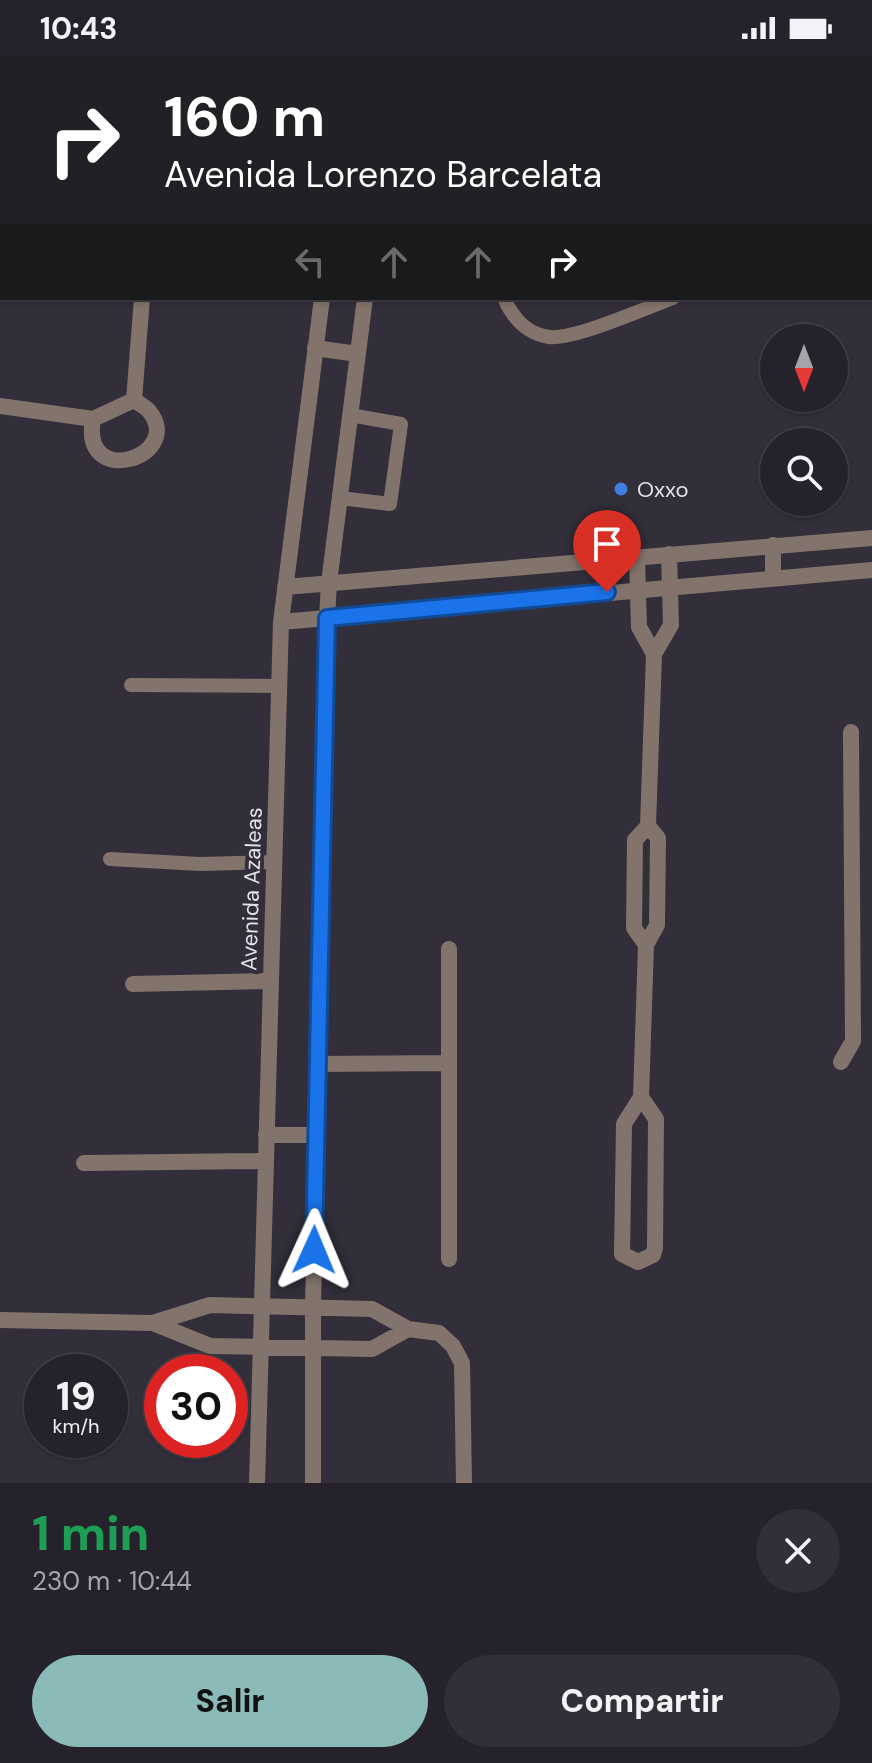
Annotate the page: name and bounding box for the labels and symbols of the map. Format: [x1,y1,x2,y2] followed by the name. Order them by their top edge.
[760,324,848,412] north arrow
[637,475,688,504] place label: Oxxo
[612,480,630,498] marker: Oxxo
[573,510,641,592] pin
[234,807,269,971] street label: Avenida Azaleas
[272,1208,356,1292] position arrow
[144,1354,248,1458] speed limit sign: 30

